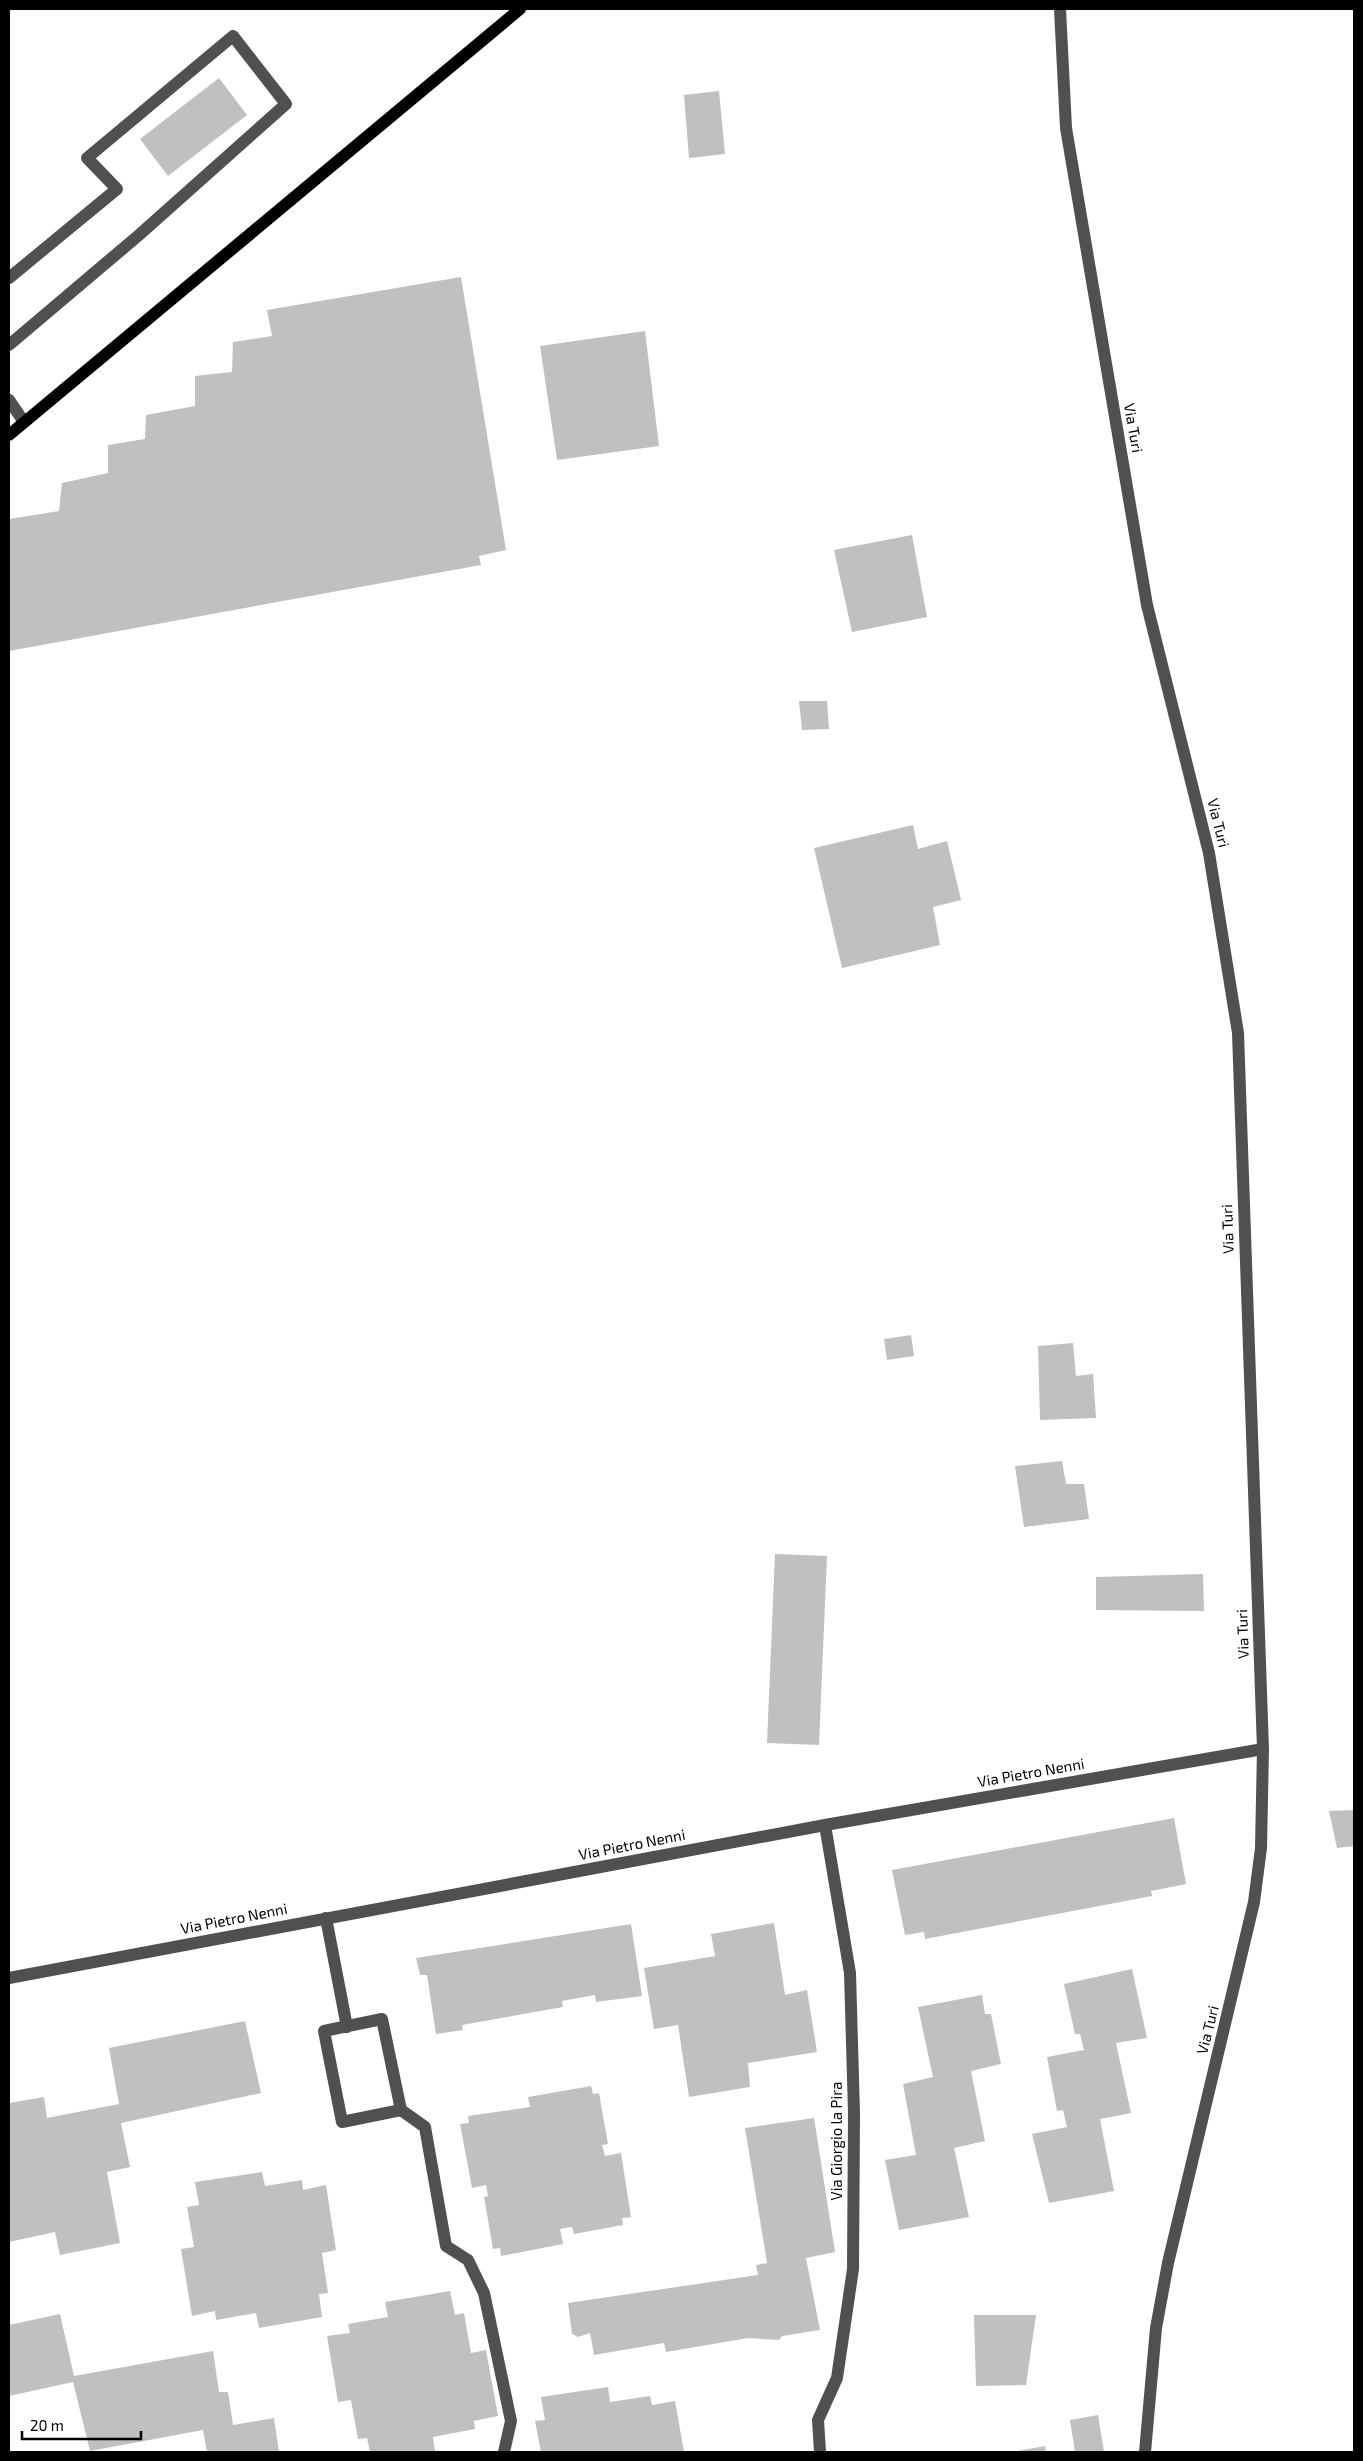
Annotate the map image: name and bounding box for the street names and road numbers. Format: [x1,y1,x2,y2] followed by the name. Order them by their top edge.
[1121,402,1147,454] street label: Via Turi
[1204,796,1234,849] street label: Via Turi
[1217,1204,1237,1254] street label: Via Turi
[1232,1609,1252,1659] street label: Via Turi
[976,1754,1086,1790] street label: Via Pietro Nenni
[577,1825,687,1863] street label: Via Pietro Nenni
[179,1899,289,1937] street label: Via Pietro Nenni
[1192,2003,1222,2056] street label: Via Turi
[827,2082,845,2200] street label: Via Giorgio la Pira

